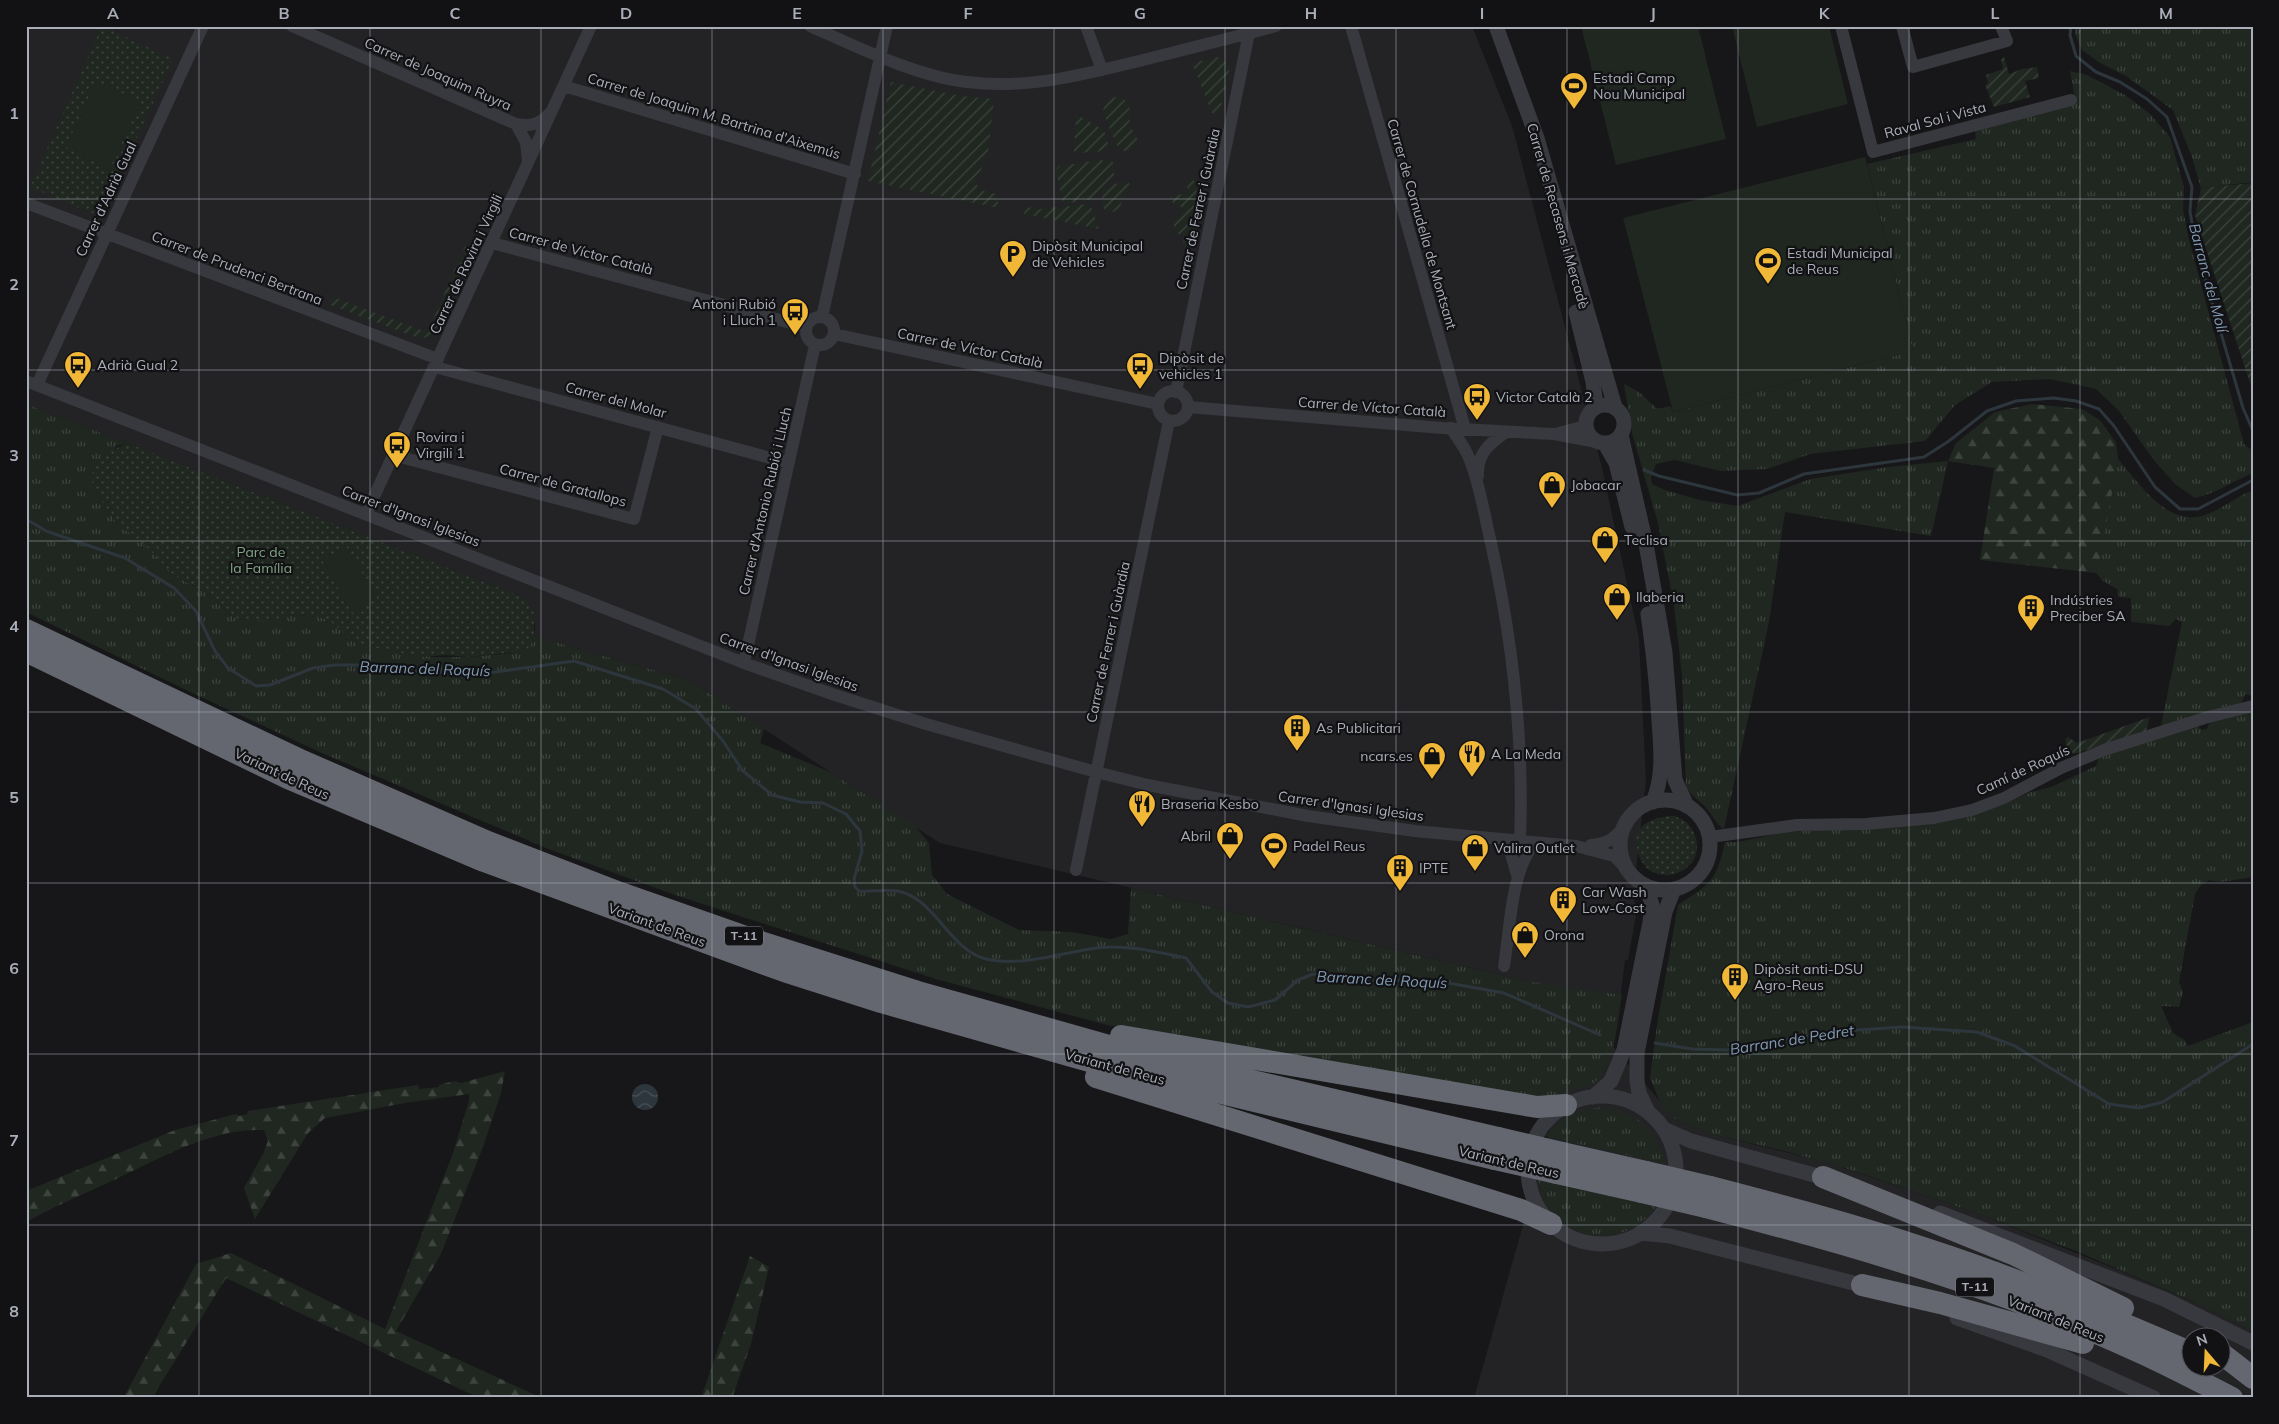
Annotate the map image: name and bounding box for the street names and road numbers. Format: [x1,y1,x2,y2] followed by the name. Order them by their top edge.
[362,33,514,115] street label: Carrer de Joaquim Ruyra
[585,69,843,163] street label: Carrer de Joaquim M. Bartrina d'Aixemús
[1882,98,1988,142] street label: Raval Sol i Vista
[1383,117,1461,331] street label: Carrer de Cornudella de Montsant
[1523,121,1593,311] street label: Carrer de Recasens i Mercadè
[1172,127,1224,291] street label: Carrer de Ferrer i Guàrdia
[71,139,141,259] street label: Carrer d'Adrià Gual
[426,191,506,337] street label: Carrer de Rovira i Virgili
[507,223,655,279] street label: Carrer de Víctor Català
[149,227,325,309] street label: Carrer de Prudenci Bertrana
[896,324,1044,372] street label: Carrer de Víctor Català
[563,378,669,422] street label: Carrer del Molar
[1297,393,1447,421] street label: Carrer de Víctor Català
[735,405,795,597] street label: Carrer d'Antonio Rubió i Lluch
[498,459,629,511] street label: Carrer de Gratallops
[339,481,483,551] street label: Carrer d'Ignasi Iglesias
[1082,560,1134,724] street label: Carrer de Ferrer i Guàrdia
[717,628,861,696] street label: Carrer d'Ignasi Iglesias
[1973,740,2073,799] street label: Camí de Roquís
[232,744,332,804] street label: Variant de Reus
[1277,787,1425,825] street label: Carrer d'Ignasi Iglesias
[606,899,708,951] street label: Variant de Reus
[725,926,763,946] road number: T-11
[1063,1045,1167,1089] street label: Variant de Reus
[1457,1142,1561,1182] street label: Variant de Reus
[1956,1277,1994,1296] road number: T-11
[2005,1291,2107,1347] street label: Variant de Reus

